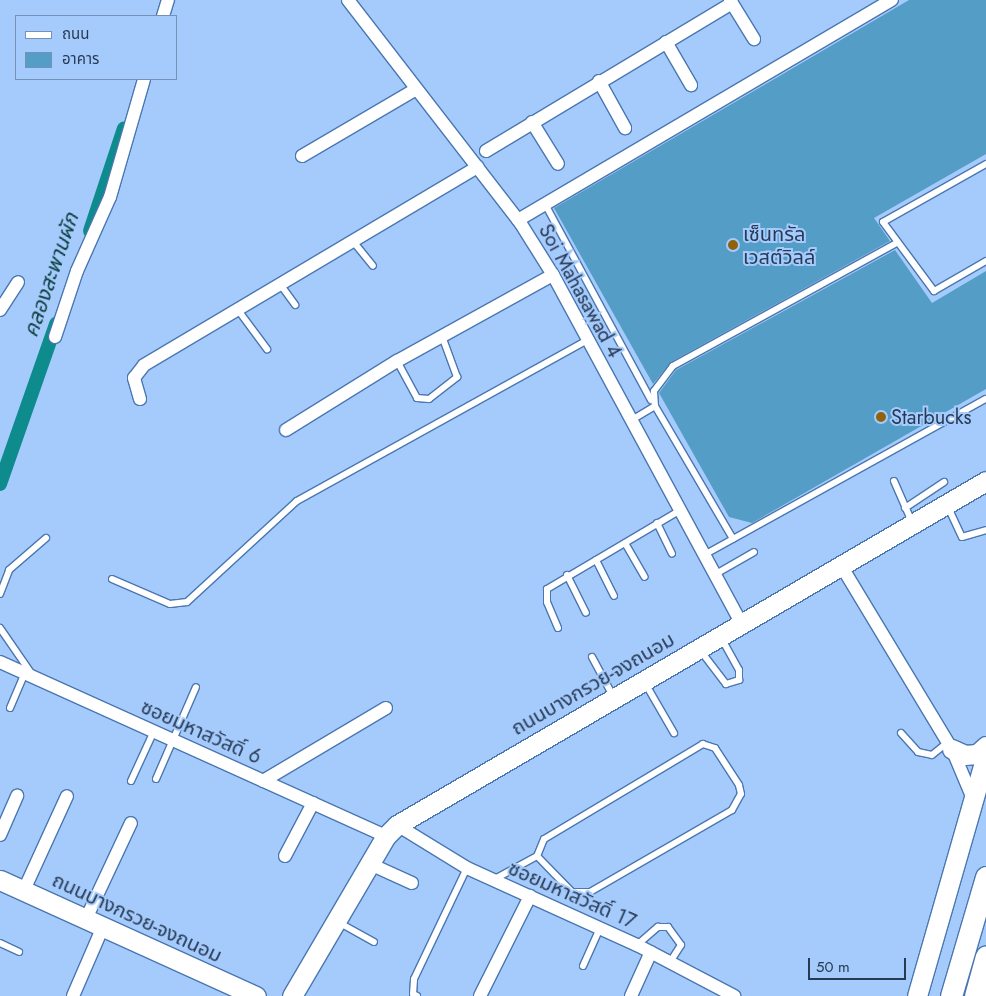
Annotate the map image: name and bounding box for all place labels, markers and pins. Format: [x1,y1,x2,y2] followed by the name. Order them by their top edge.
[743,222,815,269] place label: เซ็นทรัล เวสต์วิลล์
[727,239,739,251] marker: เซ็นทรัล เวสต์วิลล์
[891,405,972,429] place label: Starbucks
[875,411,887,423] marker: Starbucks

